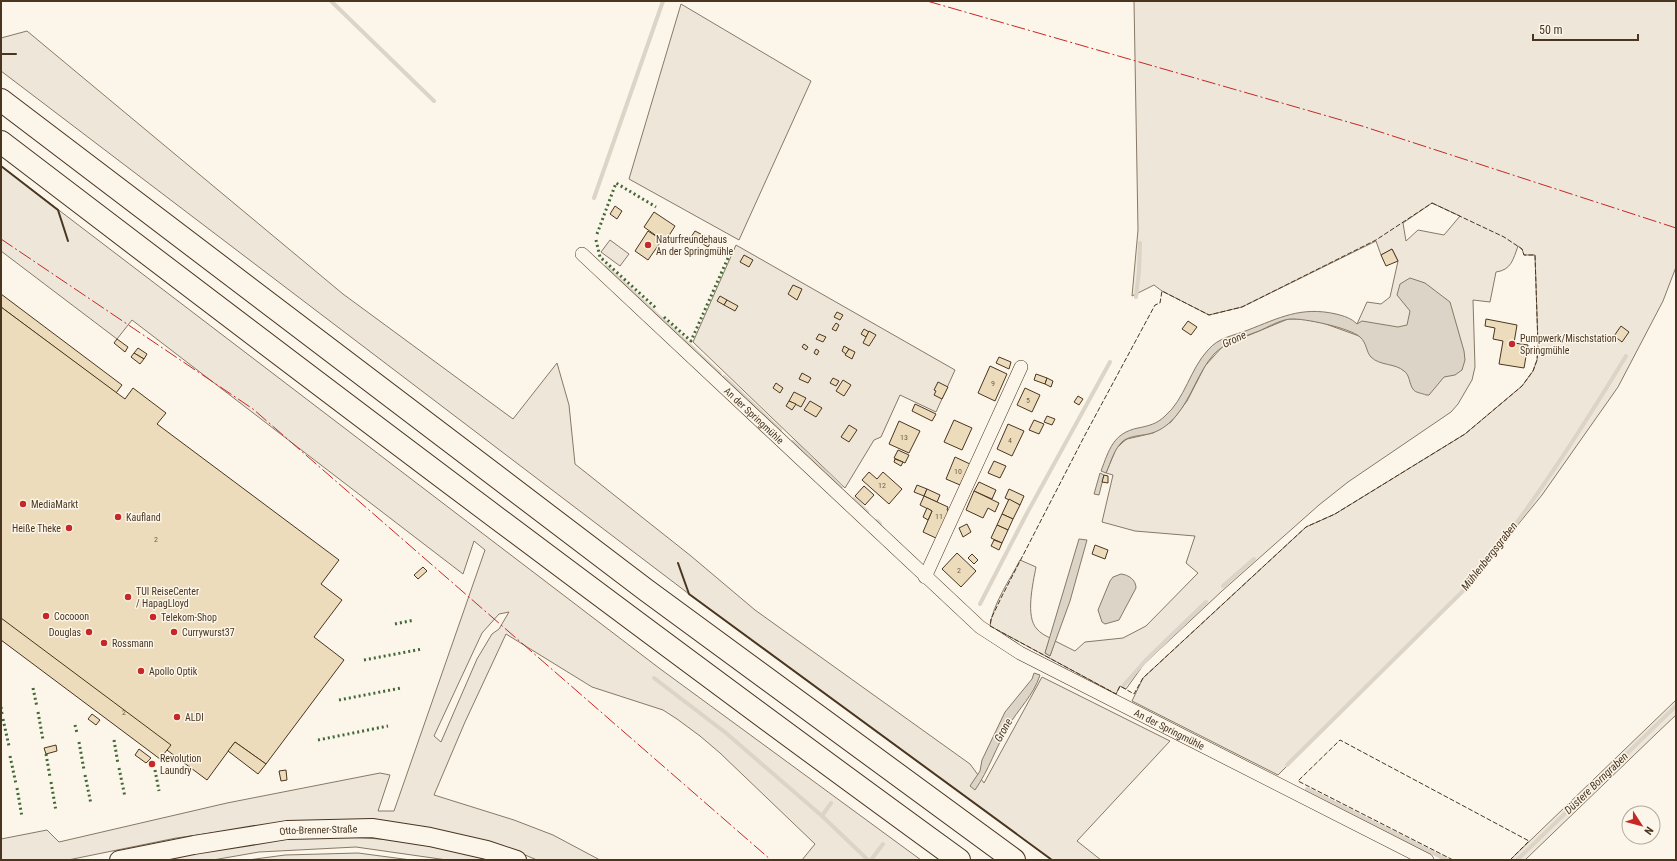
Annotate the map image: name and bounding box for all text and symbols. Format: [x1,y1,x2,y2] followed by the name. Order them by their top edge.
[1533,16,1638,42] scale bar
[1539,23,1563,37] text: 50 m
[656,234,734,257] place label: Naturfreundehaus An der Springmühle
[643,240,653,250] marker: Naturfreundehaus An der Springmühle
[1220,328,1248,351] water label: Grone
[1520,333,1617,356] place label: Pumpwerk/Mischstation Springmühle
[1507,339,1517,349] marker: Pumpwerk/Mischstation Springmühle
[991,379,995,388] house number: 9
[722,385,786,446] street label: An der Springmühle
[1026,396,1030,405] house number: 5
[900,433,908,442] house number: 13
[1008,436,1012,445] house number: 4
[954,467,962,476] house number: 10
[878,481,886,490] house number: 12
[18,499,28,509] marker: MediaMarkt
[31,499,78,510] place label: MediaMarkt
[113,512,123,522] marker: Kaufland
[126,512,161,523] place label: Kaufland
[935,512,943,521] house number: 11
[1459,519,1520,593] water label: Mühlenbergsgraben
[12,523,61,534] place label: Heiße Theke
[64,523,74,533] marker: Heiße Theke
[154,535,158,544] house number: 2
[957,566,961,575] house number: 2
[136,586,199,609] place label: TUI ReiseCenter / HapagLloyd
[123,592,133,602] marker: TUI ReiseCenter / HapagLloyd
[41,611,51,621] marker: Cocooon
[54,611,89,622] place label: Cocooon
[148,612,158,622] marker: Telekom-Shop
[161,612,217,623] place label: Telekom-Shop
[49,627,81,638] place label: Douglas
[84,627,94,637] marker: Douglas
[169,627,179,637] marker: Currywurst37
[182,627,235,638] place label: Currywurst37
[99,638,109,648] marker: Rossmann
[112,638,154,649] place label: Rossmann
[136,666,146,676] marker: Apollo Optik
[149,666,198,677] place label: Apollo Optik
[1132,707,1207,752] street label: An der Springmühle
[122,708,126,717] house number: 2
[172,712,182,722] marker: ALDI
[185,712,204,723] place label: ALDI
[992,716,1015,744] water label: Grone
[1562,750,1631,817] water label: Düstere Borngraben
[160,753,202,776] place label: Revolution Laundry
[147,759,157,769] marker: Revolution Laundry
[1621,805,1661,845] north arrow
[279,823,358,837] street label: Otto-Brenner-Straße
[1641,824,1656,837] text: N

